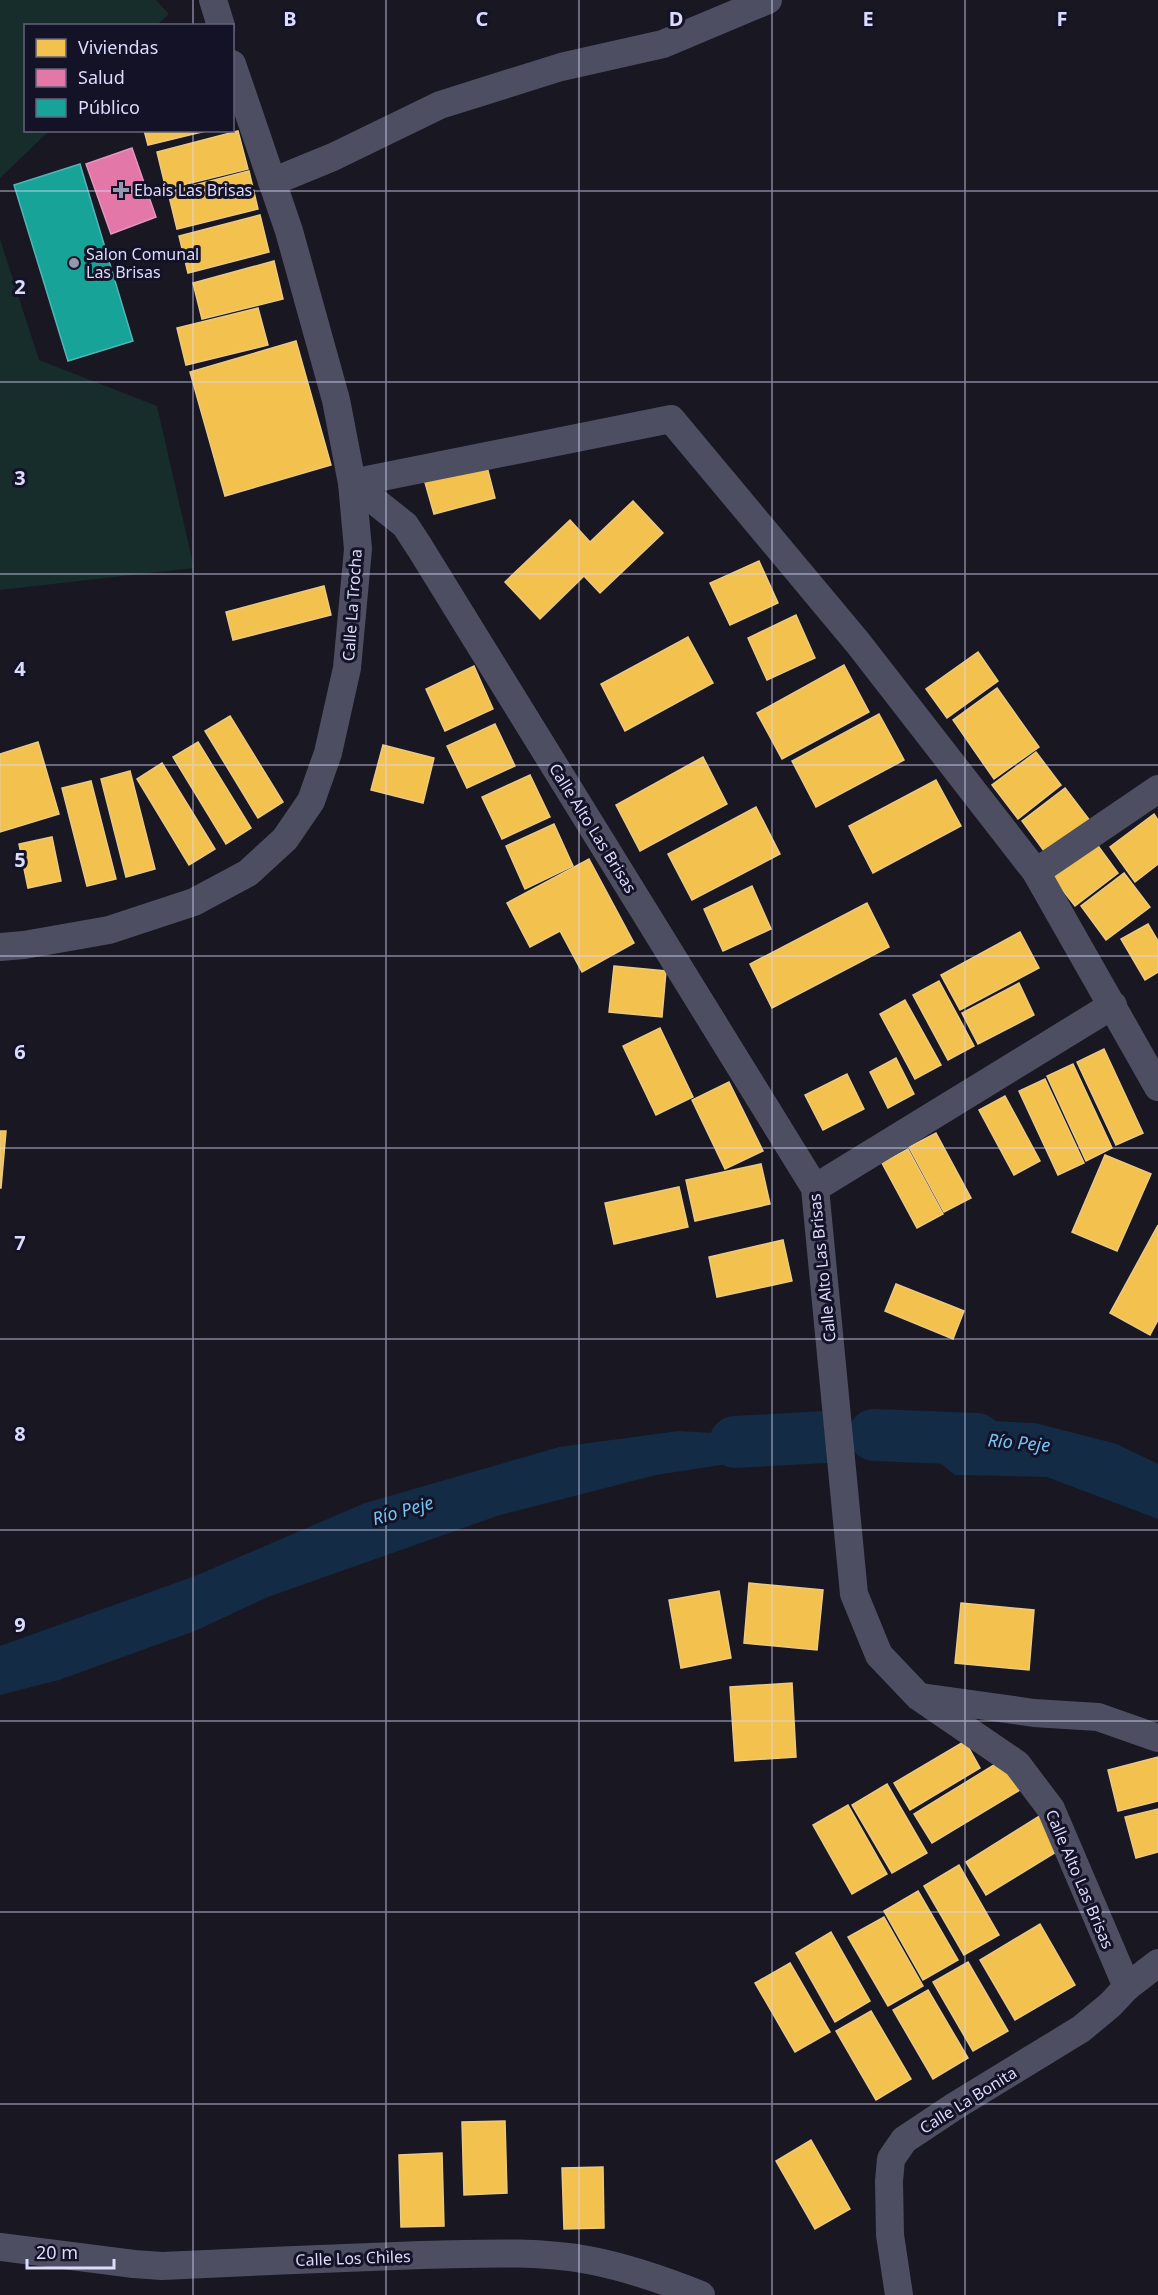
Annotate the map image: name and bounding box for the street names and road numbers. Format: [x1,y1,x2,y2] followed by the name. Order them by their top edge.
[337,548,367,662] street label: Calle La Trocha
[544,759,642,897] street label: Calle Alto Las Brisas
[803,1193,841,1343] street label: Calle Alto Las Brisas
[1041,1806,1119,1952] street label: Calle Alto Las Brisas
[915,2061,1021,2139] street label: Calle La Bonita
[295,2245,411,2271] street label: Calle Los Chiles

